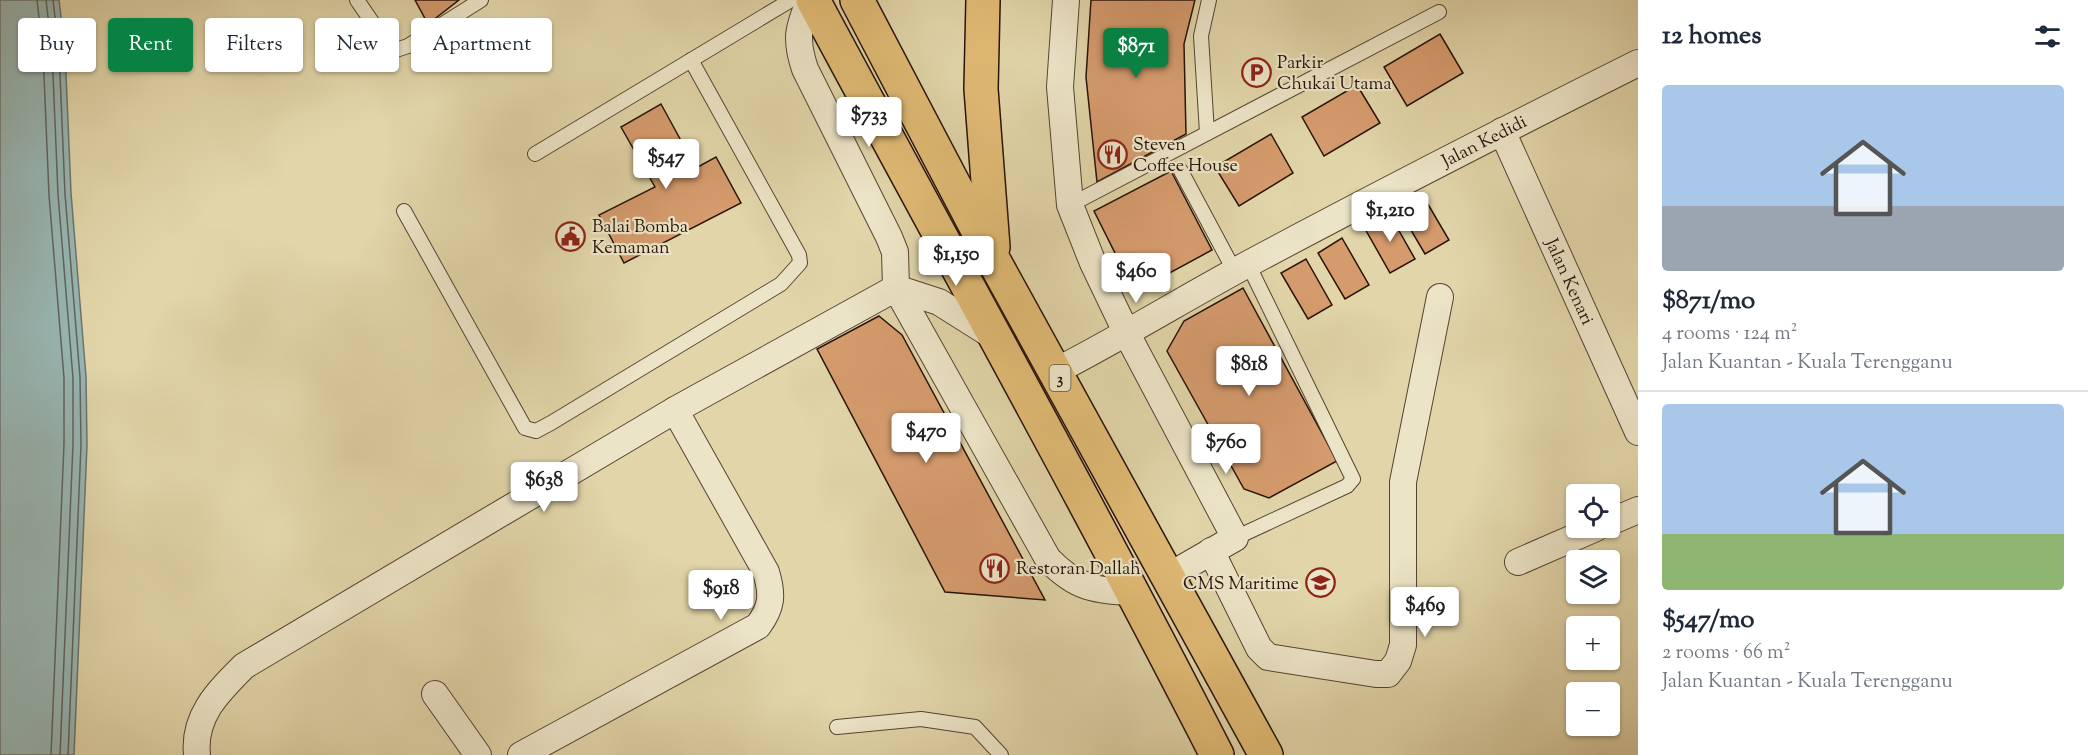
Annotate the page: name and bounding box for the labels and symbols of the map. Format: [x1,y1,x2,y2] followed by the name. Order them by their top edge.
[1100,28,1172,79] pin: $871
[1277,51,1392,98] place label: Parkir Chukai Utama
[1240,56,1272,88] parking icon: Parkir Chukai Utama
[833,97,905,148] pin: $733
[1437,110,1532,176] street label: Jalan Kedidi
[1133,133,1238,180] place label: Steven Coffee House
[1096,138,1128,170] restaurant icon: Steven Coffee House
[630,139,702,190] pin: $547
[1341,192,1439,243] pin: $1,210
[592,215,688,262] place label: Balai Bomba Kemaman
[555,220,587,252] public building icon: Balai Bomba Kemaman
[1537,234,1599,330] street label: Jalan Kenari
[907,236,1005,287] pin: $1,150
[1100,253,1172,304] pin: $460
[1213,346,1285,397] pin: $818
[1050,365,1070,391] road number: 3
[890,413,962,464] pin: $470
[1190,424,1262,475] pin: $760
[508,462,580,513] pin: $638
[979,552,1011,584] restaurant icon: Restoran Dallah
[1016,557,1141,583] place label: Restoran Dallah
[1304,567,1336,599] school or university icon: CMS Maritime
[685,570,757,621] pin: $918
[1183,572,1299,598] place label: CMS Maritime
[1389,587,1461,638] pin: $469

